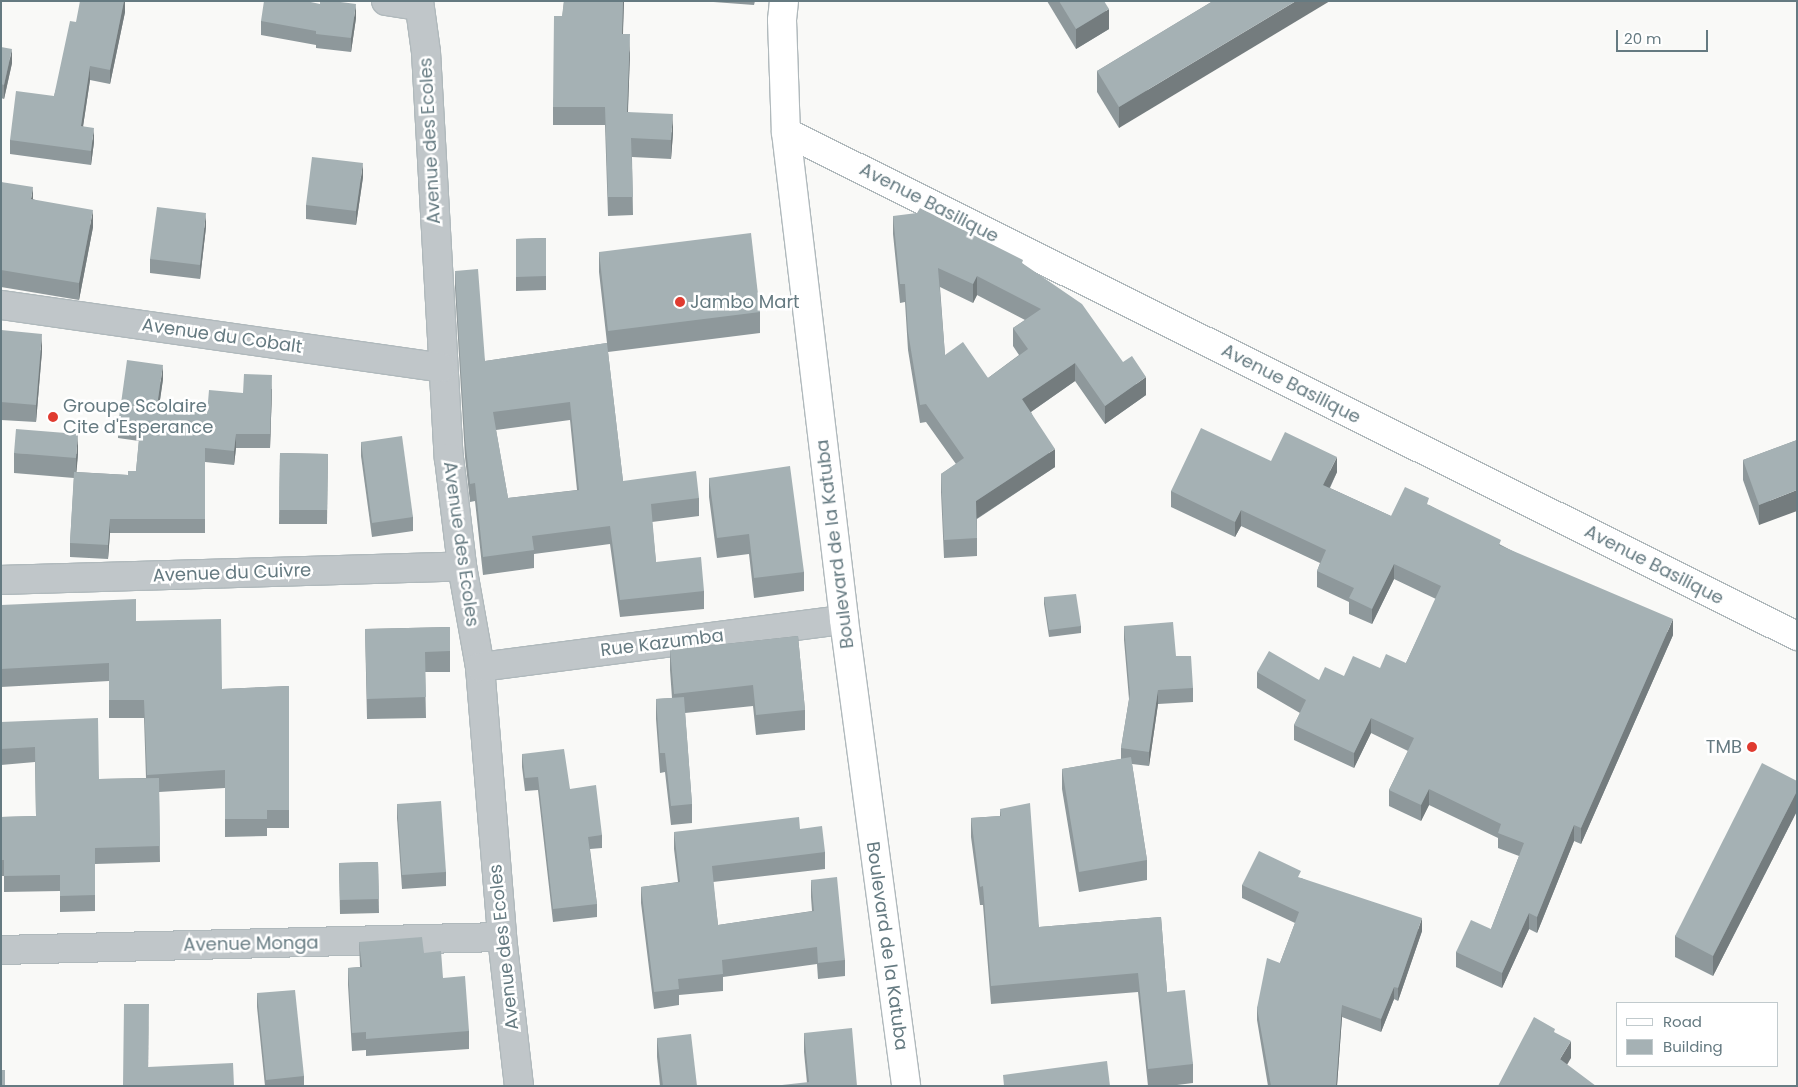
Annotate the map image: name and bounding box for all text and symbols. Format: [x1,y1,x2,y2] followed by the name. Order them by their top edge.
[1618,20,1710,52] scale bar
[1624,28,1662,49] text: 20 m
[415,57,445,225] street label: Avenue des Ecoles
[856,159,1002,247] street label: Avenue Basilique
[690,291,800,313] place label: Jambo Mart
[674,296,686,308] marker: Jambo Mart
[140,314,304,358] street label: Avenue du Cobalt
[1218,340,1364,428] street label: Avenue Basilique
[63,396,213,438] place label: Groupe Scolaire Cite d'Esperance
[47,411,59,423] marker: Groupe Scolaire Cite d'Esperance
[811,438,859,650] street label: Boulevard de la Katuba
[439,460,483,628] street label: Avenue des Ecoles
[1581,521,1727,609] street label: Avenue Basilique
[152,559,312,587] street label: Avenue du Cuivre
[599,625,725,661] street label: Rue Kazumba
[1706,736,1742,758] place label: TMB
[1746,741,1758,753] marker: TMB
[862,840,912,1052] street label: Boulevard de la Katuba
[485,863,523,1031] street label: Avenue des Ecoles
[183,932,319,956] street label: Avenue Monga
[1616,1002,1778,1067] legend
[1663,1011,1702,1032] text: Road
[1663,1036,1723,1057] text: Building

